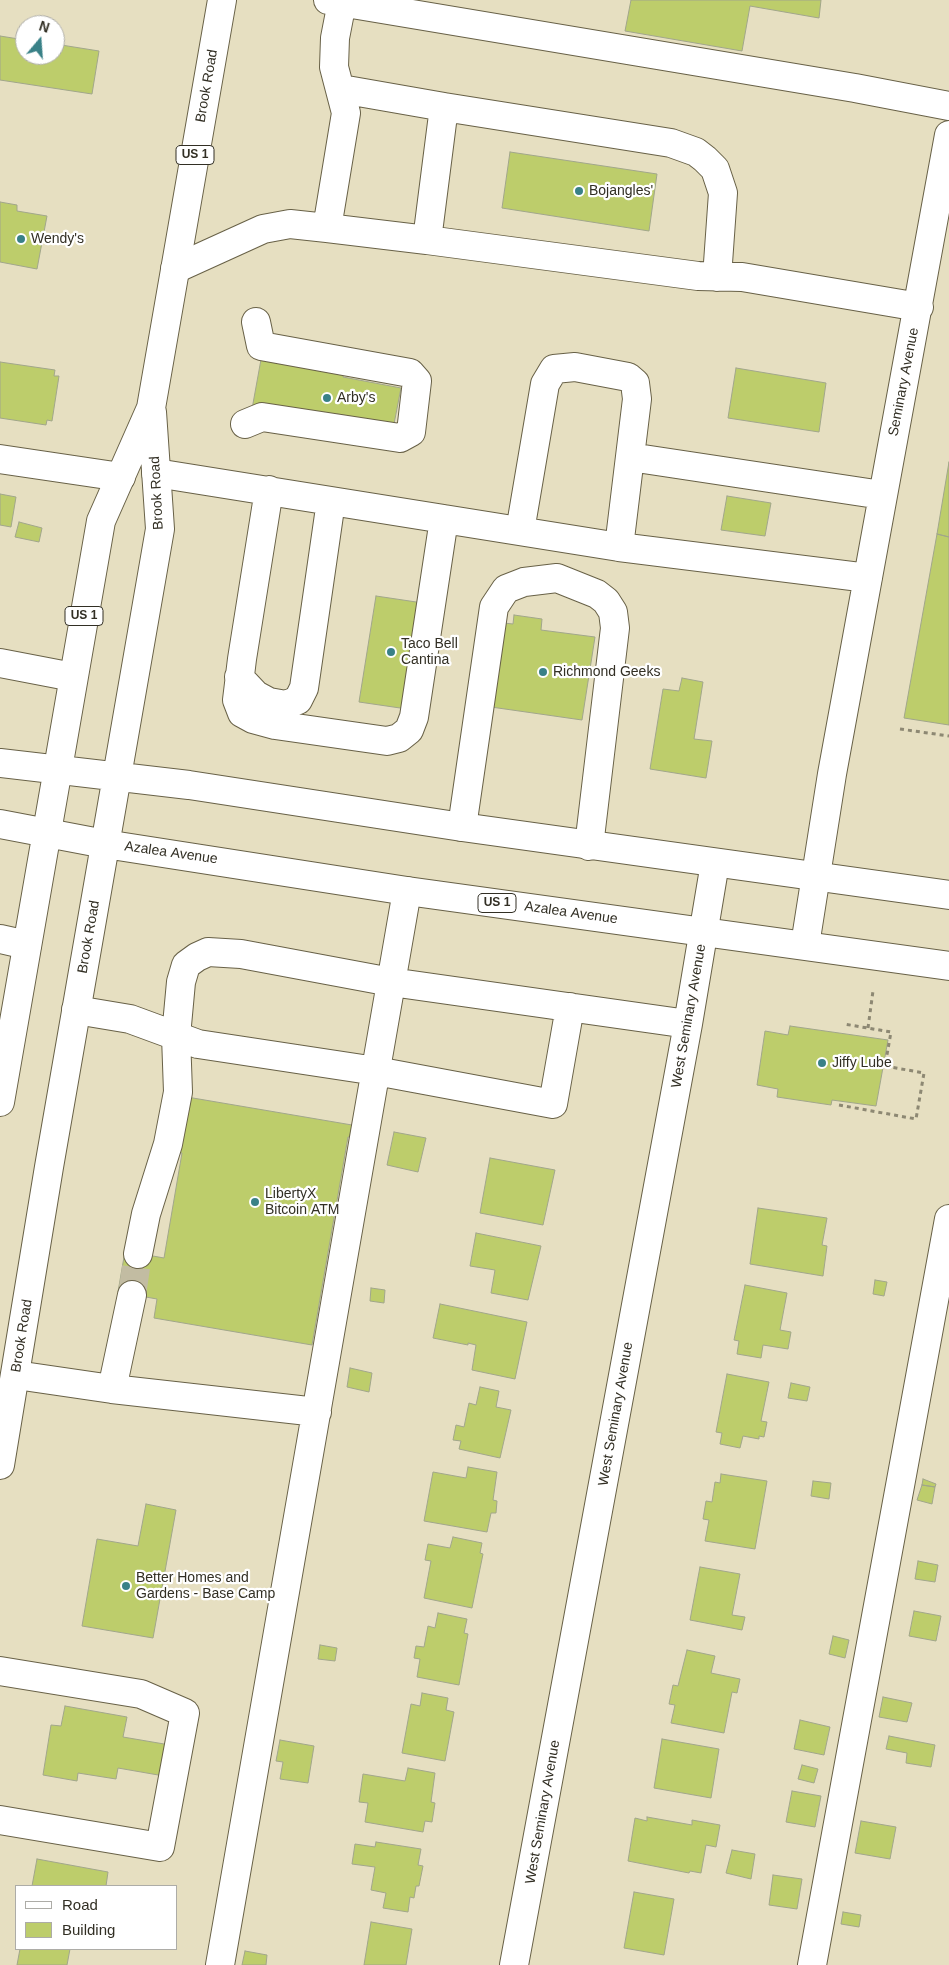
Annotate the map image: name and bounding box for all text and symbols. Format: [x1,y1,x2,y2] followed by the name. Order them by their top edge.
[15,15,65,65] north arrow
[37,18,52,36] text: N
[192,48,222,124] street label: Brook Road
[176,146,214,164] road number: US 1
[589,183,653,199] place label: Bojangles'
[573,185,585,197] marker: Bojangles'
[31,231,84,247] place label: Wendy's
[15,233,27,245] marker: Wendy's
[885,326,923,438] street label: Seminary Avenue
[337,390,375,406] place label: Arby's
[321,392,333,404] marker: Arby's
[147,456,167,530] street label: Brook Road
[65,606,103,626] road number: US 1
[401,636,458,669] place label: Taco Bell Cantina
[385,646,397,658] marker: Taco Bell Cantina
[553,664,660,680] place label: Richmond Geeks
[537,666,549,678] marker: Richmond Geeks
[123,838,219,868] street label: Azalea Avenue
[478,894,516,912] road number: US 1
[523,898,619,928] street label: Azalea Avenue
[74,899,104,975] street label: Brook Road
[668,943,710,1089] street label: West Seminary Avenue
[832,1055,892,1071] place label: Jiffy Lube
[816,1057,828,1069] marker: Jiffy Lube
[265,1186,339,1218] place label: LibertyX Bitcoin ATM
[249,1196,261,1208] marker: LibertyX Bitcoin ATM
[8,1298,36,1374] street label: Brook Road
[595,1341,637,1487] street label: West Seminary Avenue
[136,1570,275,1602] place label: Better Homes and Gardens - Base Camp
[120,1580,132,1592] marker: Better Homes and Gardens - Base Camp
[522,1739,564,1885] street label: West Seminary Avenue
[15,1885,178,1950] legend
[62,1896,98,1913] text: Road
[62,1921,115,1938] text: Building

